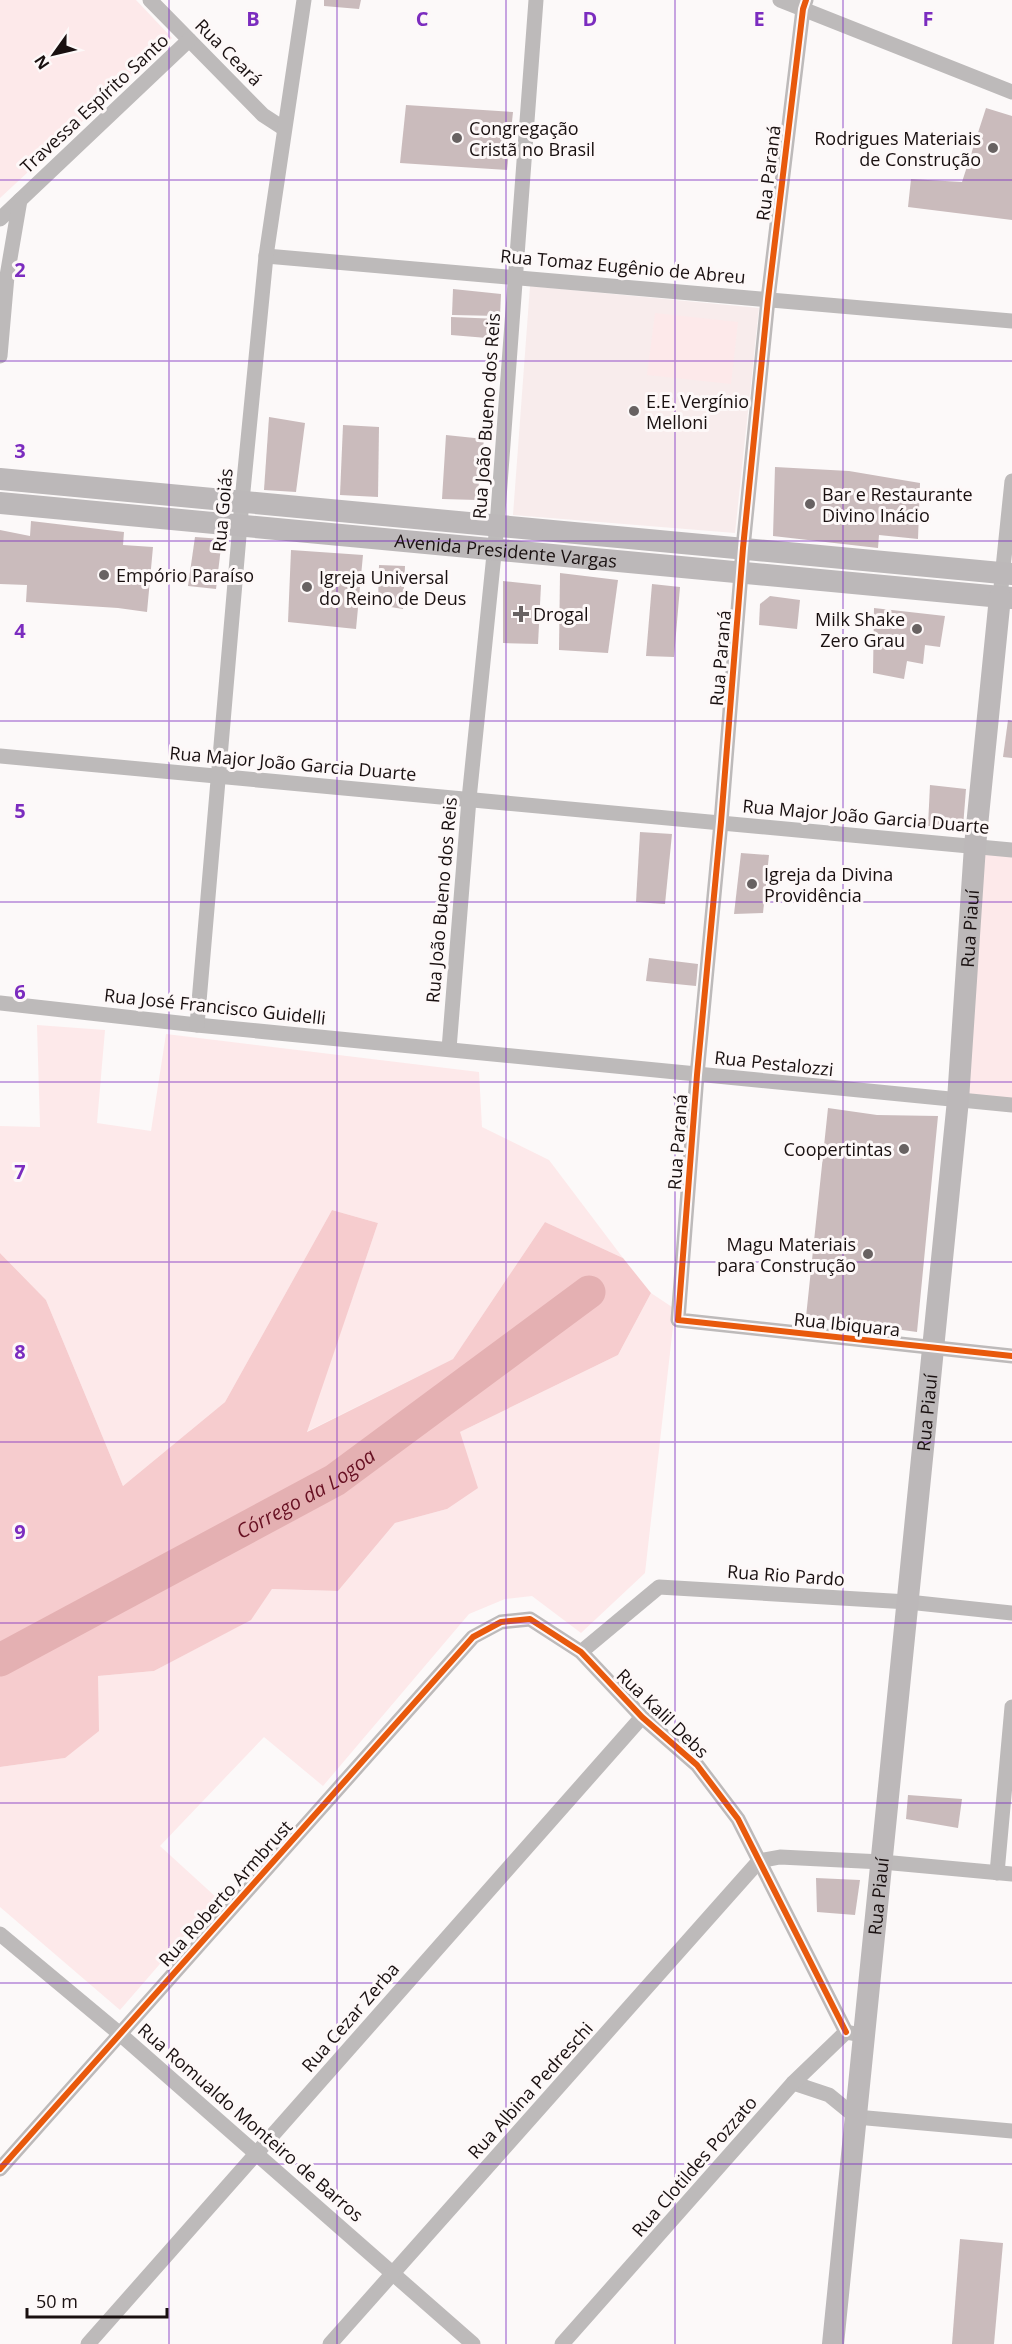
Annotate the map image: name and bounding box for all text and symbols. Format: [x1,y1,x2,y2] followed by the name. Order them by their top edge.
[246,5,260,32] text: B
[416,5,429,32] text: C
[583,5,597,32] text: D
[753,5,765,32] text: E
[923,5,933,32] text: F
[190,13,268,91] street label: Rua Ceará
[24,24,84,84] north arrow
[15,28,173,178] street label: Travessa Espírito Santo
[29,51,54,74] text: N
[469,116,595,161] place label: Congregação Cristã no Brasil
[750,124,786,222] street label: Rua Paraná
[814,126,981,171] place label: Rodrigues Materiais de Construção
[450,131,464,145] marker: Congregação Cristã no Brasil
[986,141,1000,155] marker: Rodrigues Materiais de Construção
[499,243,747,289] street label: Rua Tomaz Eugênio de Abreu
[14,256,26,283] text: 2
[467,312,505,520] street label: Rua João Bueno dos Reis
[646,389,749,434] place label: E.E. Vergínio Melloni
[627,404,641,418] marker: E.E. Vergínio Melloni
[14,437,26,464] text: 3
[206,467,238,553] street label: Rua Goiás
[822,482,973,527] place label: Bar e Restaurante Divino Inácio
[803,497,817,511] marker: Bar e Restaurante Divino Inácio
[394,528,618,573] street label: Avenida Presidente Vargas
[116,563,254,587] place label: Empório Paraíso
[319,565,466,610] place label: Igreja Universal do Reino de Deus
[97,568,111,582] marker: Empório Paraíso
[300,580,314,594] marker: Igreja Universal do Reino de Deus
[533,602,589,626] place label: Drogal
[514,607,528,621] marker: Drogal
[815,607,905,652] place label: Milk Shake Zero Grau
[704,609,736,707] street label: Rua Paraná
[14,617,26,644] text: 4
[910,622,924,636] marker: Milk Shake Zero Grau
[168,740,418,786] street label: Rua Major João Garcia Duarte
[741,793,991,839] street label: Rua Major João Garcia Duarte
[420,796,462,1004] street label: Rua João Bueno dos Reis
[14,797,26,824] text: 5
[764,862,893,907] place label: Igreja da Divina Providência
[745,877,759,891] marker: Igreja da Divina Providência
[955,889,984,968] street label: Rua Piauí
[14,978,26,1005] text: 6
[103,982,327,1030] street label: Rua José Francisco Guidelli
[713,1045,835,1081] street label: Rua Pestalozzi
[662,1093,692,1191] street label: Rua Paraná
[784,1137,892,1161] place label: Coopertintas
[897,1142,911,1156] marker: Coopertintas
[14,1158,26,1185] text: 7
[717,1232,856,1277] place label: Magu Materiais para Construção
[861,1247,875,1261] marker: Magu Materiais para Construção
[793,1306,901,1342] street label: Rua Ibiquara
[14,1338,26,1365] text: 8
[911,1372,942,1453] street label: Rua Piauí
[231,1441,380,1544] water label: Córrego da Logoa
[14,1518,26,1545] text: 9
[726,1559,846,1591] street label: Rua Rio Pardo
[612,1663,714,1763] street label: Rua Kalil Debs
[153,1815,297,1971] street label: Rua Roberto Armbrust
[862,1856,894,1936] street label: Rua Piauí
[296,1957,404,2077] street label: Rua Cezar Zerba
[462,2016,598,2164] street label: Rua Albina Pedreschi
[133,2017,369,2227] street label: Rua Romualdo Monteiro de Barros
[626,2091,762,2241] street label: Rua Clotildes Pozzato
[27,2281,166,2319] scale bar
[36,2289,78,2313] text: 50 m

